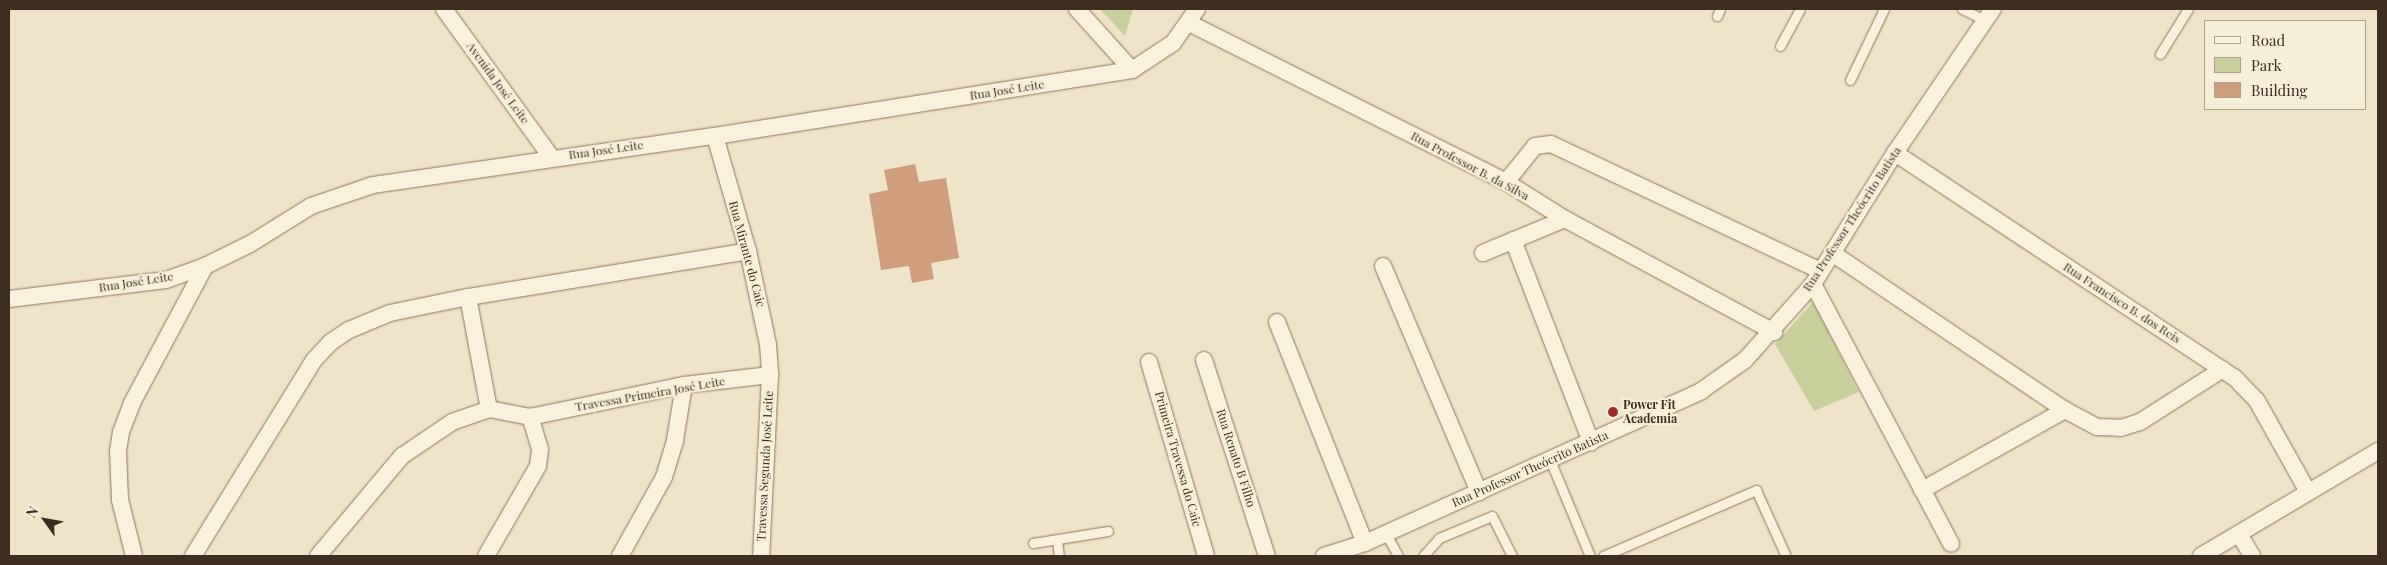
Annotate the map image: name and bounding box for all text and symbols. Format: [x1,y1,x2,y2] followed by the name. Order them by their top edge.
[2204,20,2367,110] legend
[2251,30,2285,50] text: Road
[463,39,533,127] street label: Avenida José Leite
[2251,55,2282,75] text: Park
[969,77,1045,103] street label: Rua José Leite
[2251,80,2307,100] text: Building
[1408,129,1532,203] street label: Rua Professor B. da Silva
[568,138,644,162] street label: Rua José Leite
[1800,144,1904,294] street label: Rua Professor Theócrito Batista
[726,199,768,309] street label: Rua Mirante do Caic
[2061,260,2183,346] street label: Rua Francisco B. dos Reis
[98,269,174,295] street label: Rua José Leite
[574,374,726,414] street label: Travessa Primeira José Leite
[1152,389,1204,529] street label: Primeira Travessa do Caic
[754,390,776,542] street label: Travessa Segunda José Leite
[1623,398,1677,426] place label: Power Fit Academia
[1607,406,1619,418] marker: Power Fit Academia
[1213,407,1259,509] street label: Rua Renato B Filho
[1449,428,1611,510] street label: Rua Professor Theócrito Batista
[20,495,70,545] north arrow
[21,502,43,521] text: N

